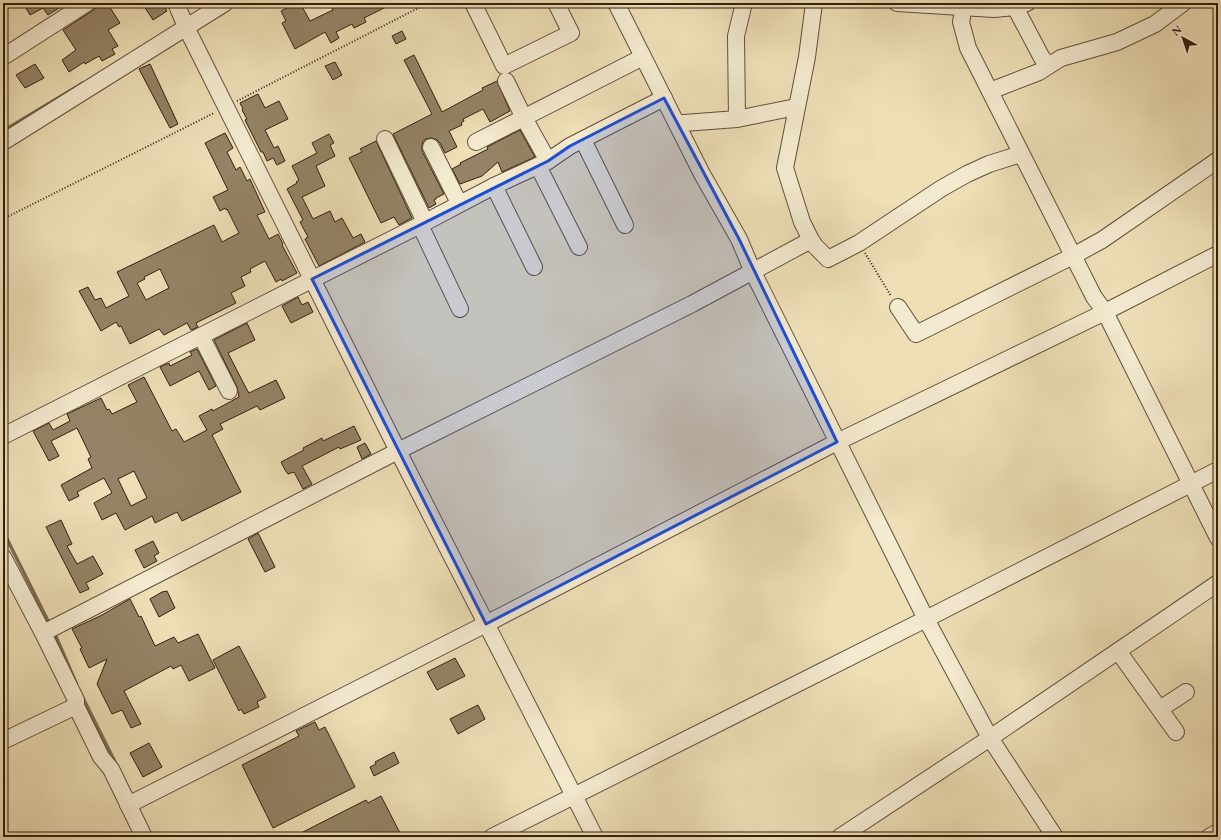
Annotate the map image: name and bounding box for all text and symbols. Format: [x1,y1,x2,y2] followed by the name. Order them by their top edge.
[1163,18,1203,58] north arrow
[1169,22,1185,39] text: N

